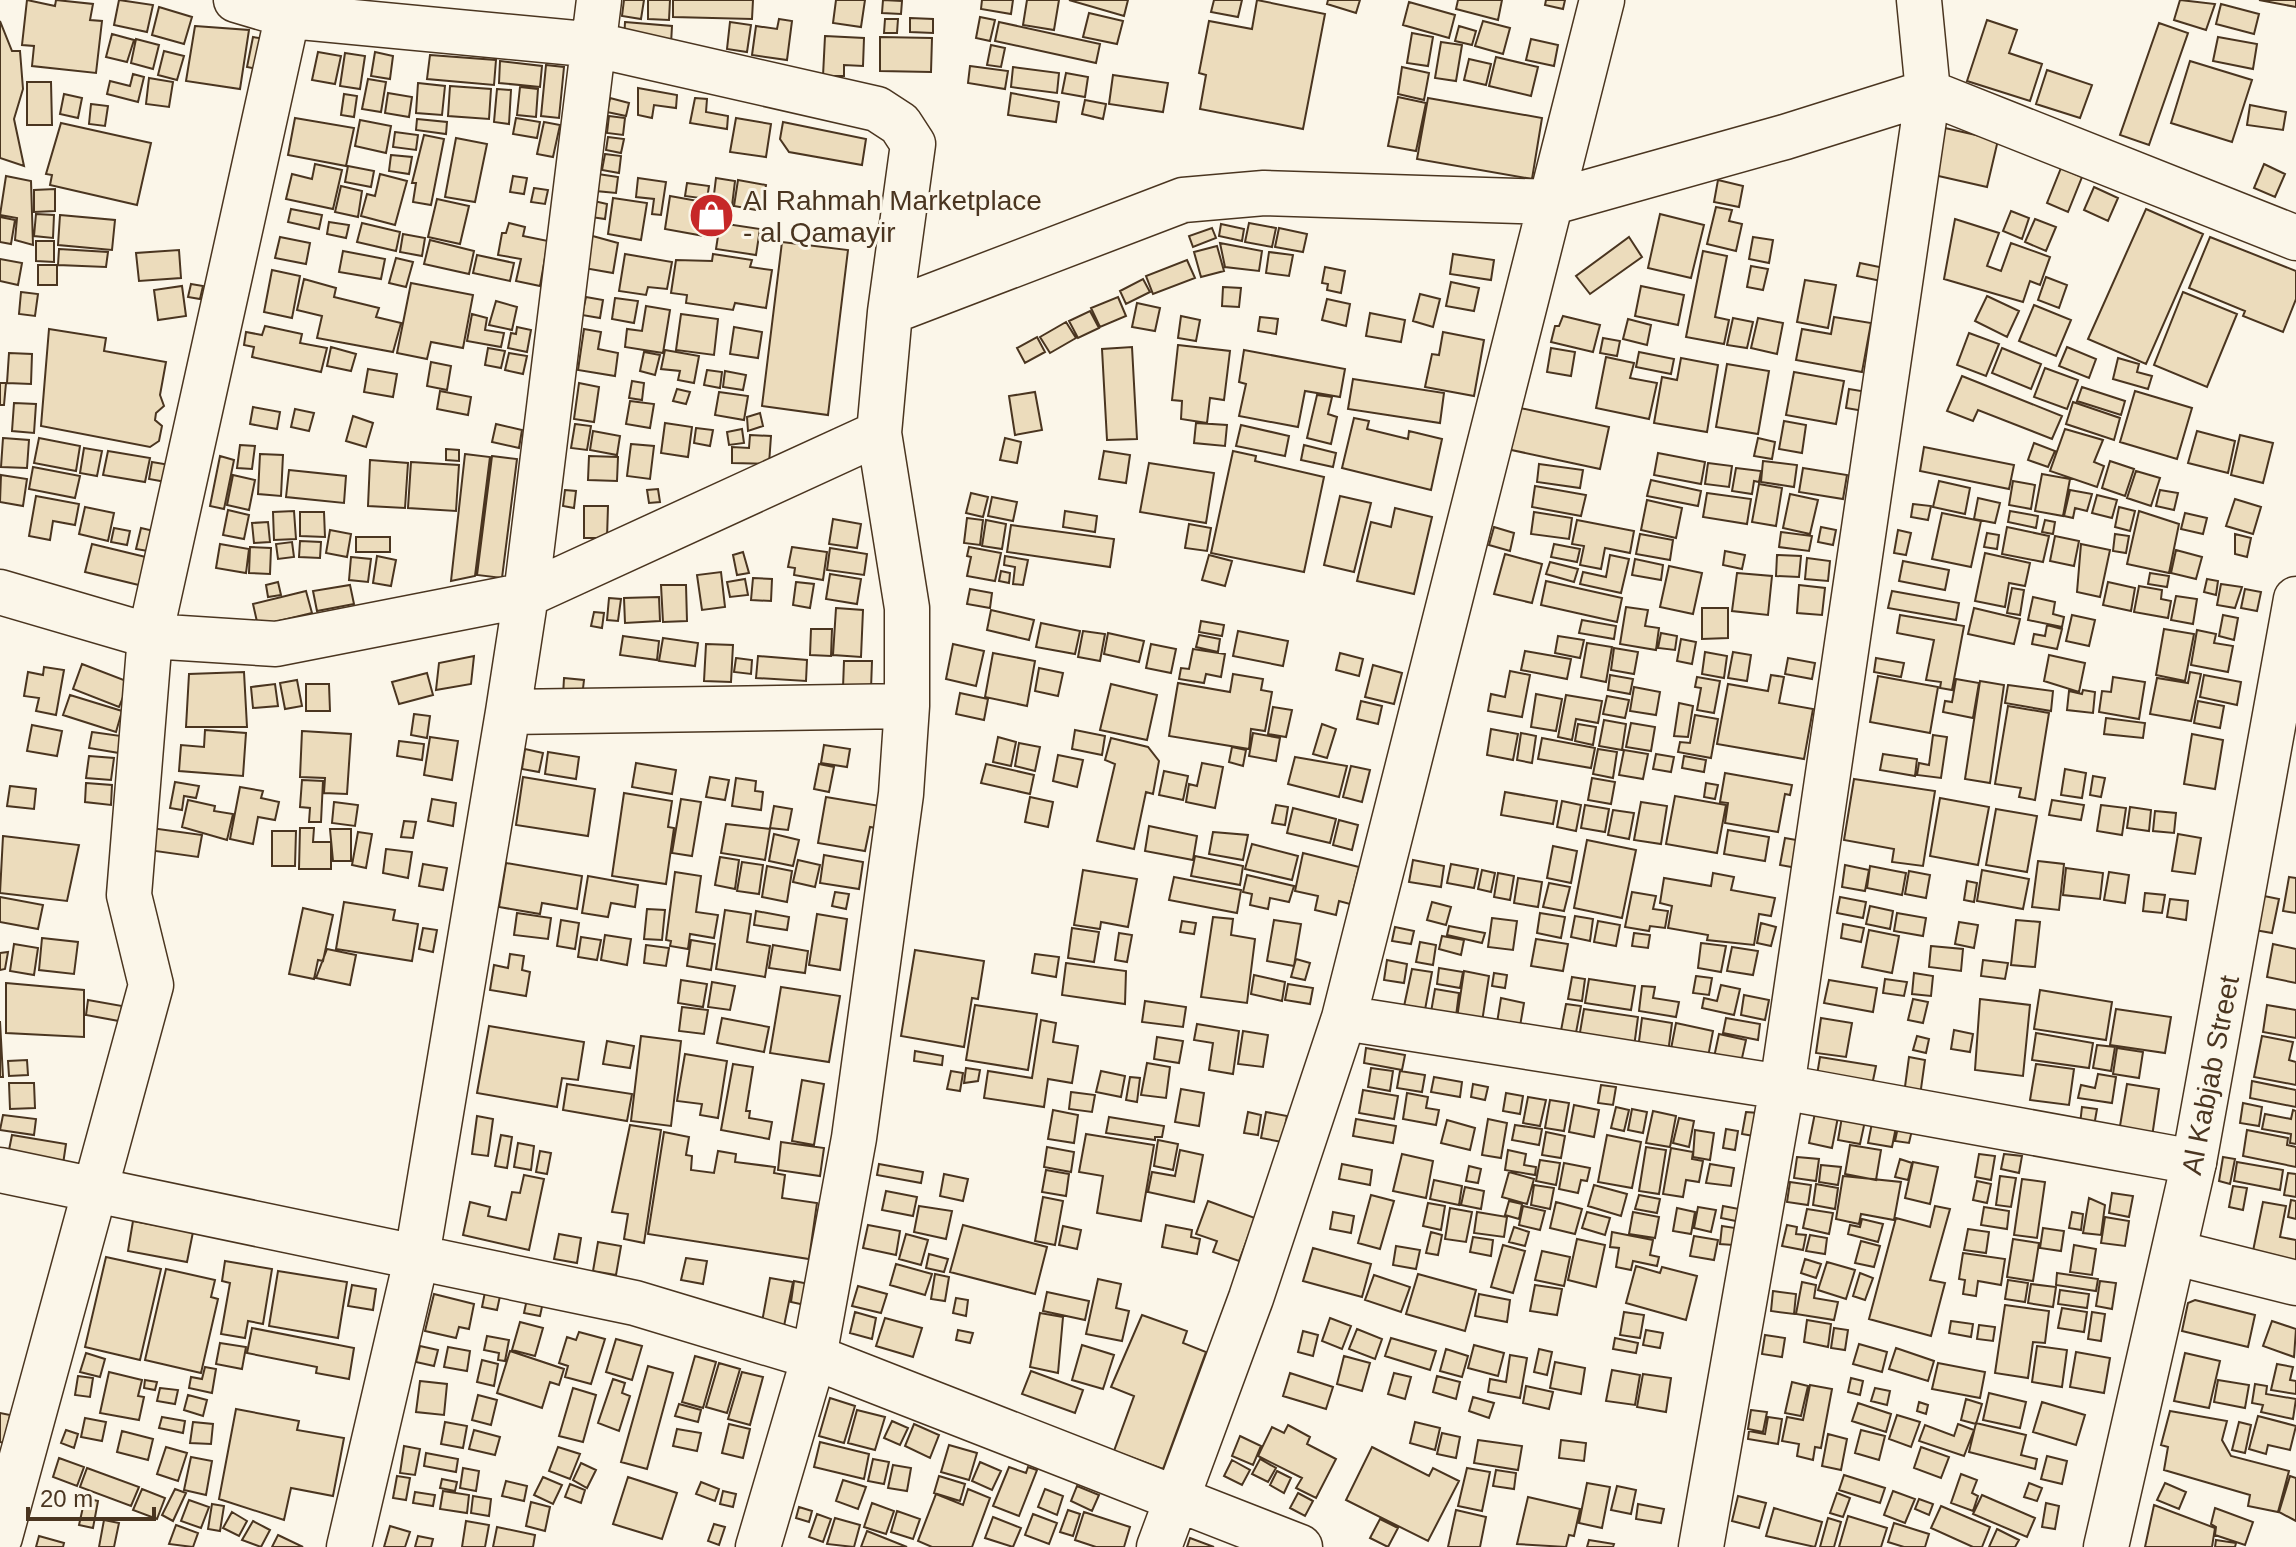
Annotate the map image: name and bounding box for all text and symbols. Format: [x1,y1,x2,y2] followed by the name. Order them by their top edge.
[743,185,1042,248] place label: Al Rahmah Marketplace - al Qamayir
[688,192,736,240] shop icon: Al Rahmah Marketplace - al Qamayir
[2176,973,2245,1177] street label: Al Kabjab Street
[28,1471,154,1521] scale bar
[40,1485,93,1512] text: 20 m

